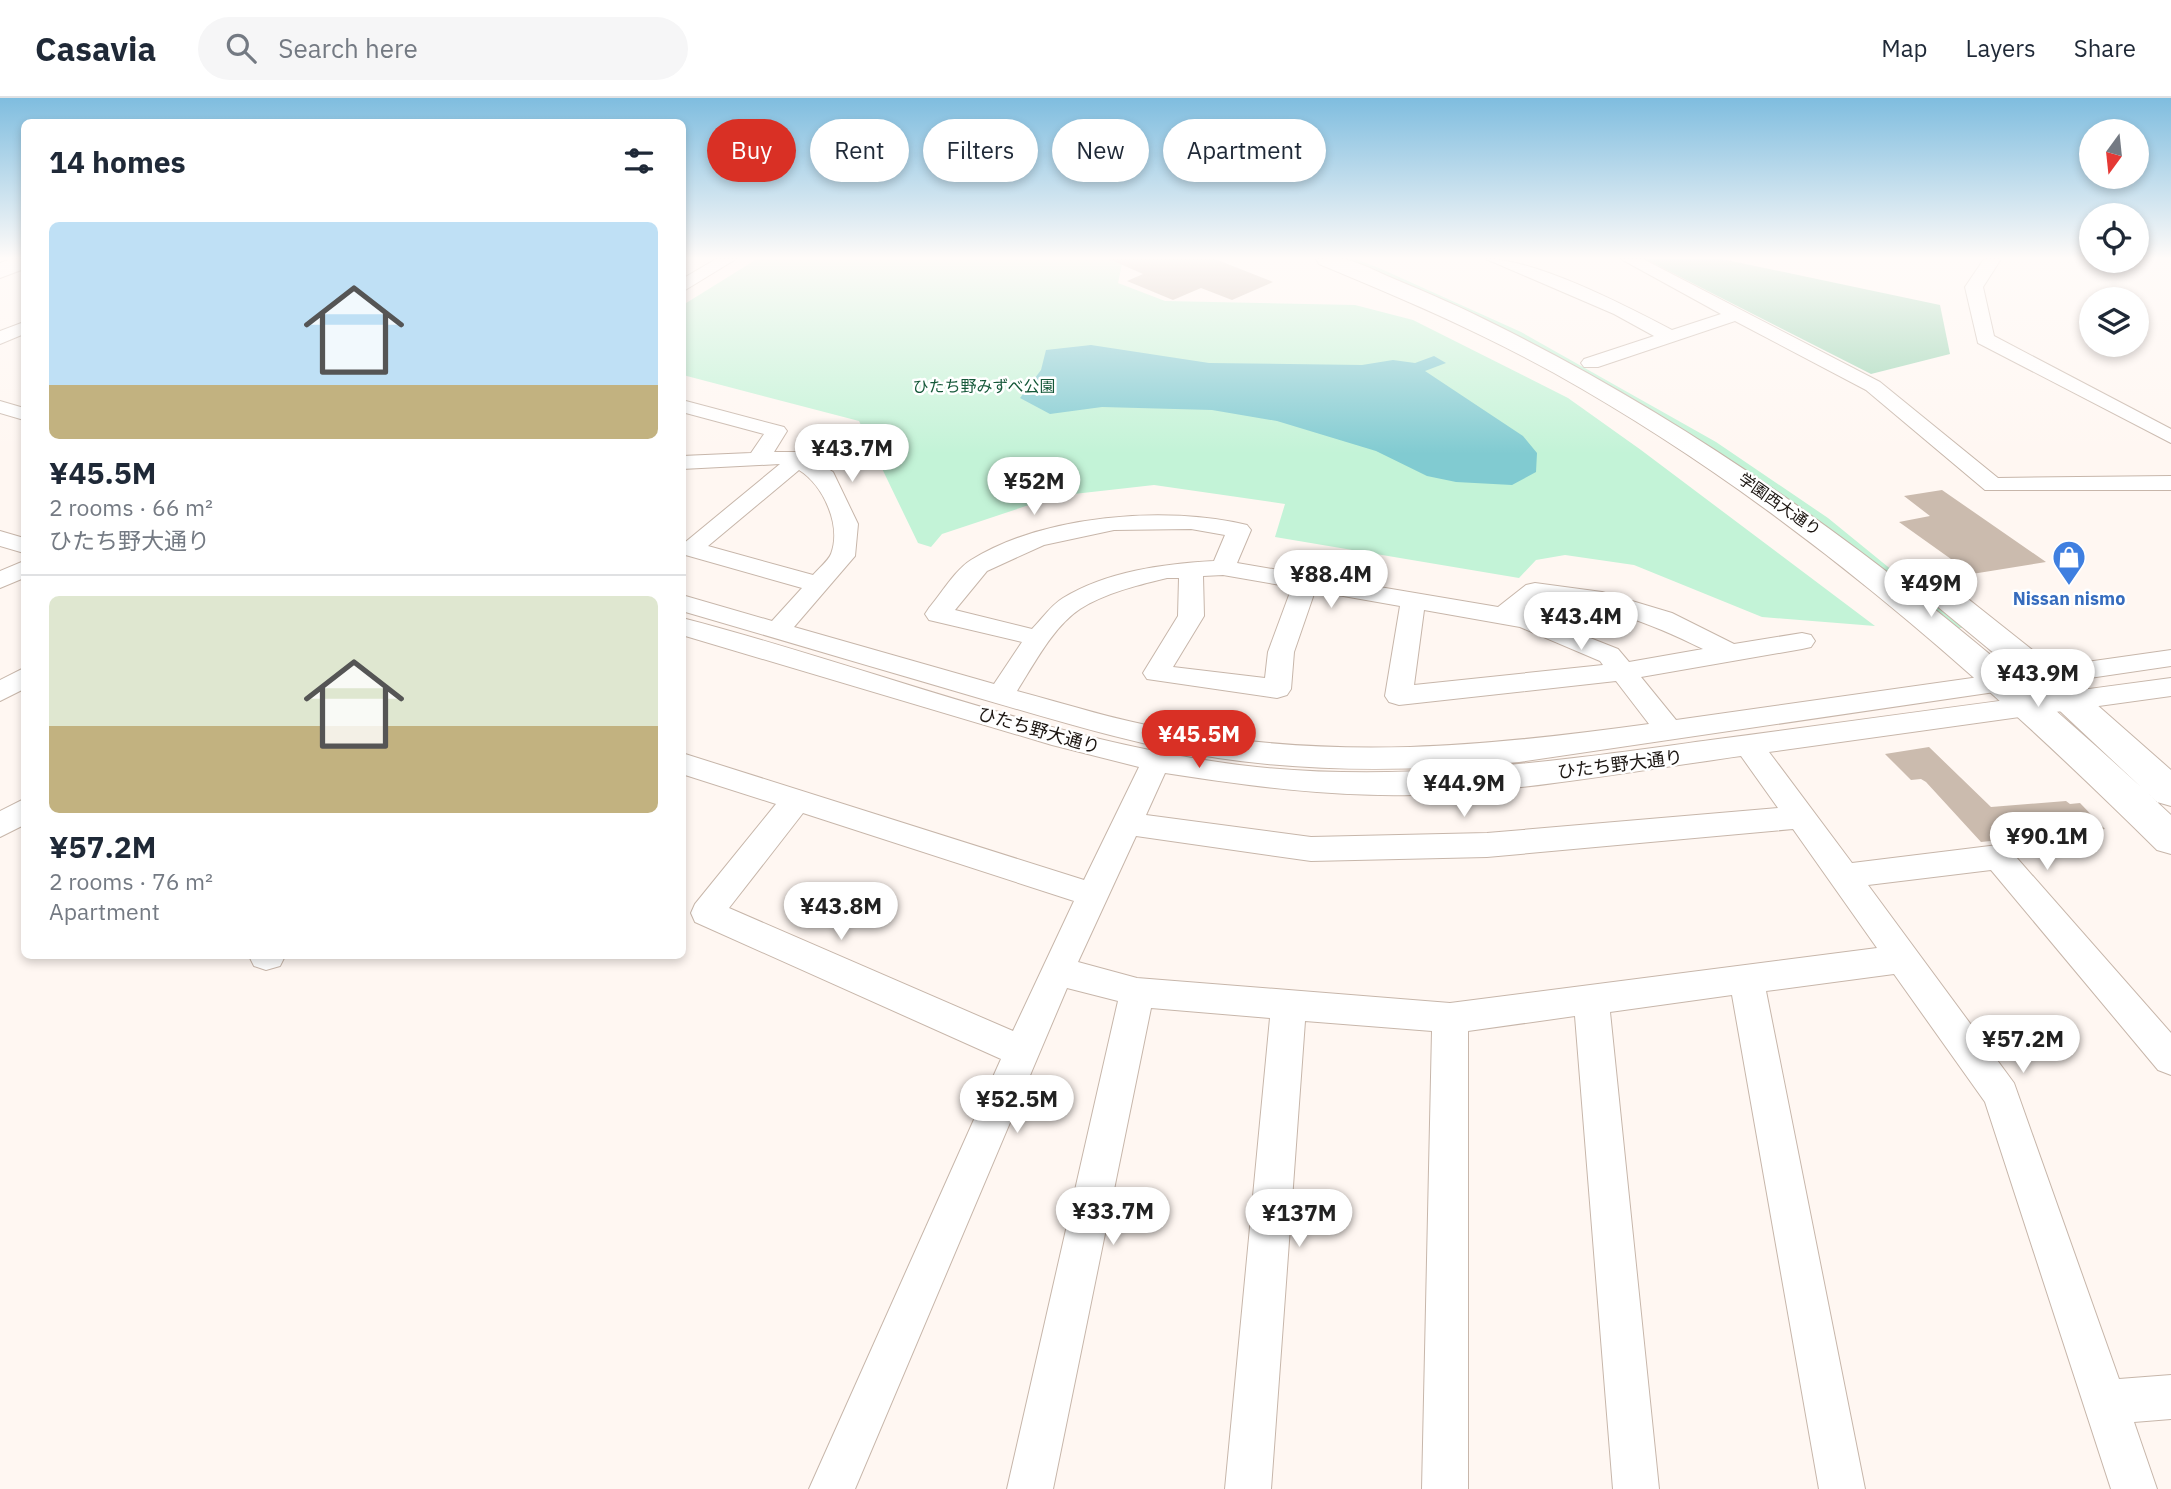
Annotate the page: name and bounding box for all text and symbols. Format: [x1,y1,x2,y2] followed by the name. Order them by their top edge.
[198,17,688,80] search box
[35,27,156,70] text: Casavia
[222,29,260,67] icon: search
[278,31,418,65] text: Search here
[1881,32,1928,64] text: Map
[1966,32,2036,64] text: Layers
[2074,32,2136,64] text: Share
[707,119,796,182] chip: Buy
[810,119,909,182] chip: Rent
[923,119,1038,182] chip: Filters
[1052,119,1149,182] chip: New
[1163,119,1326,182] chip: Apartment
[2079,119,2149,189] north arrow
[2079,119,2149,357] map controls
[49,142,186,181] text: 14 homes
[620,142,658,180] icon: filters
[2079,203,2149,273] button: locate
[291,267,417,393] icon: home
[2079,287,2149,357] button: layers
[912,376,1056,396] park label: ひたち野みずべ公園
[795,424,909,484] pin: ¥43.7M
[811,432,893,462] text: ¥43.7M
[49,453,156,492] text: ¥45.5M
[993,458,1075,517] pin: ¥52M
[1003,465,1065,495] text: ¥52M
[1735,468,1825,540] street label: 学園西大通り
[49,492,213,522] text: 2 rooms · 66 m²
[49,525,210,555] text: ひたち野大通り
[2050,538,2088,587] shop icon: Nissan nismo
[1274,550,1388,610] pin: ¥88.4M
[1290,558,1372,588] text: ¥88.4M
[1890,560,1972,619] pin: ¥49M
[1900,567,1962,597] text: ¥49M
[2013,587,2125,610] place label: Nissan nismo
[1524,592,1638,652] pin: ¥43.4M
[1540,600,1622,630] text: ¥43.4M
[291,641,417,767] icon: home
[1981,650,2095,709] pin: ¥43.9M
[1997,657,2079,687] text: ¥43.9M
[975,702,1103,758] street label: ひたち野大通り
[1142,710,1256,770] pin: ¥45.5M
[1158,718,1240,748] text: ¥45.5M
[1556,745,1684,783] street label: ひたち野大通り
[1407,760,1521,819] pin: ¥44.9M
[1423,767,1505,797] text: ¥44.9M
[1990,812,2104,872] pin: ¥90.1M
[2006,820,2088,850] text: ¥90.1M
[49,827,156,866] text: ¥57.2M
[49,866,213,896] text: 2 rooms · 76 m²
[784,882,898,942] pin: ¥43.8M
[800,890,882,920] text: ¥43.8M
[49,896,160,926] text: Apartment
[1966,1016,2080,1075] pin: ¥57.2M
[1982,1023,2064,1053] text: ¥57.2M
[960,1076,1074,1135] pin: ¥52.5M
[976,1083,1058,1113] text: ¥52.5M
[1056,1188,1170,1247] pin: ¥33.7M
[1250,1190,1348,1249] pin: ¥137M
[1072,1195,1154,1225] text: ¥33.7M
[1261,1197,1337,1227] text: ¥137M

